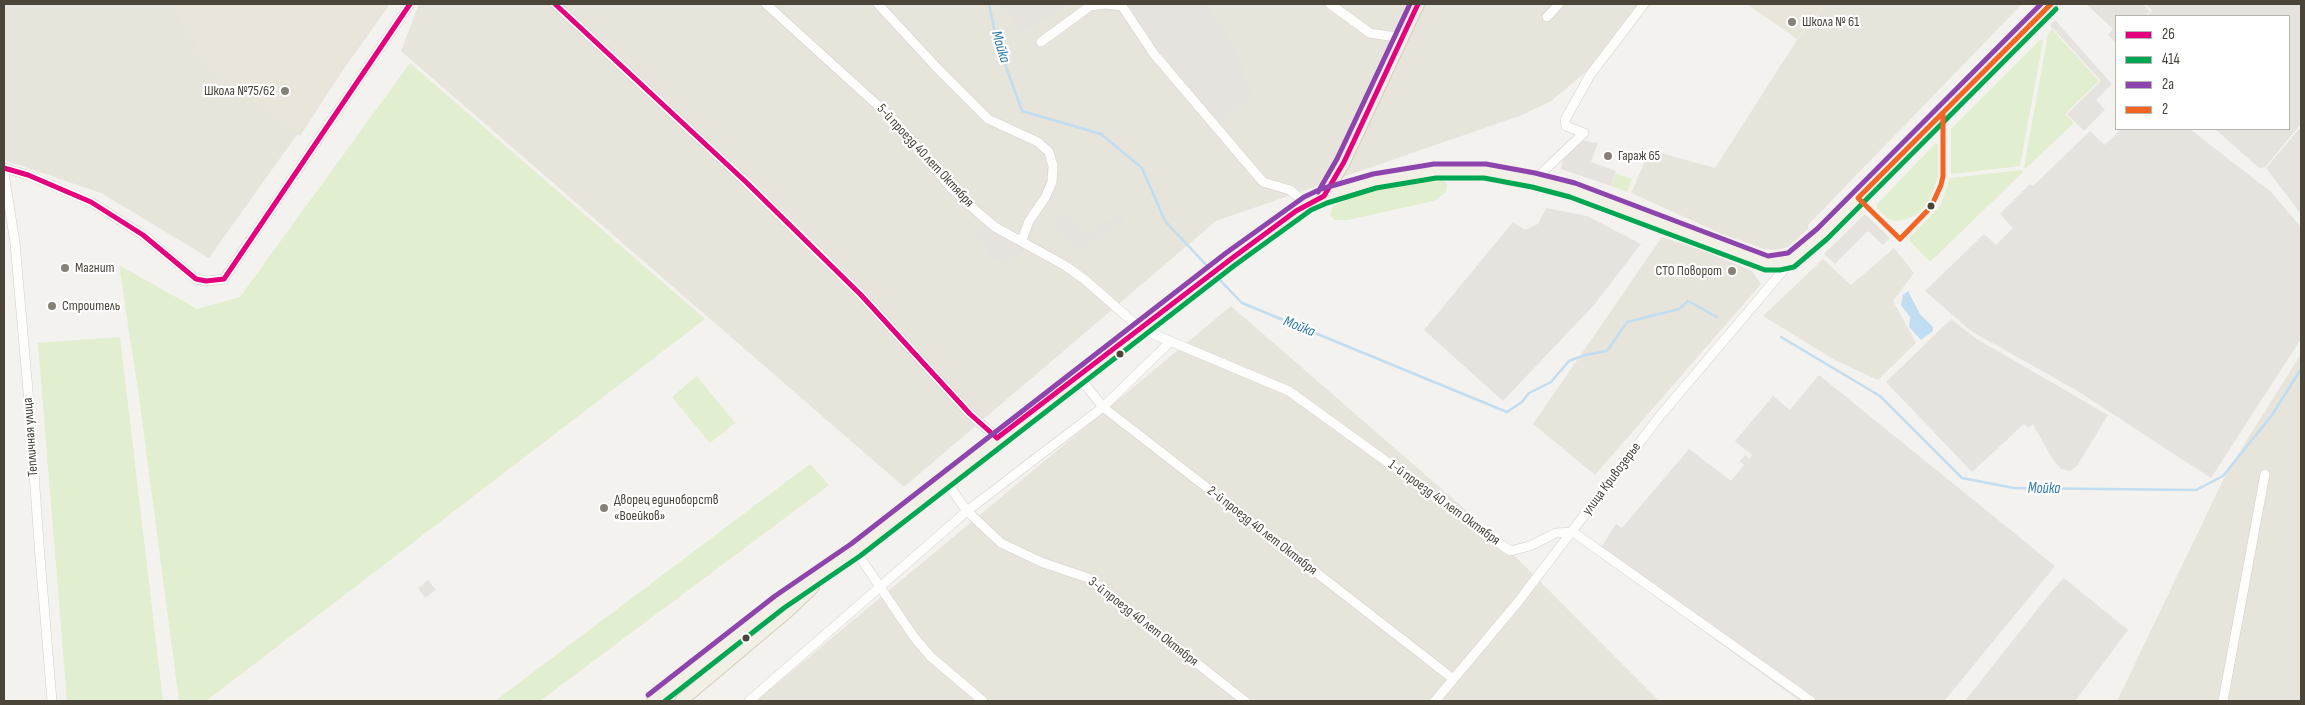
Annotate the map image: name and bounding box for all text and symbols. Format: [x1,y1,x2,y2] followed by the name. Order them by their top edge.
[1802,14,1859,30] place label: Школа № 61
[2115,15,2290,130] legend
[1786,16,1798,28] marker: Школа № 61
[2162,25,2175,44] text: 26
[987,29,1013,65] water label: Мойка
[2162,50,2180,69] text: 414
[2162,75,2174,94] text: 2а
[204,83,275,99] place label: Школа №75/62
[279,85,291,97] marker: Школа №75/62
[2162,100,2168,119] text: 2
[873,101,977,211] street label: 5-й проезд 40 лет Октября
[1618,148,1660,164] place label: Гараж 65
[1602,150,1614,162] marker: Гараж 65
[1926,201,1936,211] unlabelled marker
[75,260,115,276] place label: Магнит
[59,262,71,274] marker: Магнит
[1656,263,1722,279] place label: СТО Поворот
[1726,265,1738,277] marker: СТО Поворот
[62,298,120,314] place label: Строитель
[46,300,58,312] marker: Строитель
[1281,313,1317,341] water label: Мойка
[1115,349,1125,359] unlabelled marker
[20,397,42,477] street label: Тепличная улица
[1579,439,1645,519] street label: улица Кривозерье
[1385,457,1503,549] street label: 1-й проезд 40 лет Октября
[2028,480,2060,498] water label: Мойка
[1204,483,1320,579] street label: 2-й проезд 40 лет Октября
[614,492,718,524] place label: Дворец единоборств «Воейков»
[598,502,610,514] marker: Дворец единоборств «Воейков»
[1085,574,1201,670] street label: 3-й проезд 40 лет Октября
[741,633,751,643] unlabelled marker

